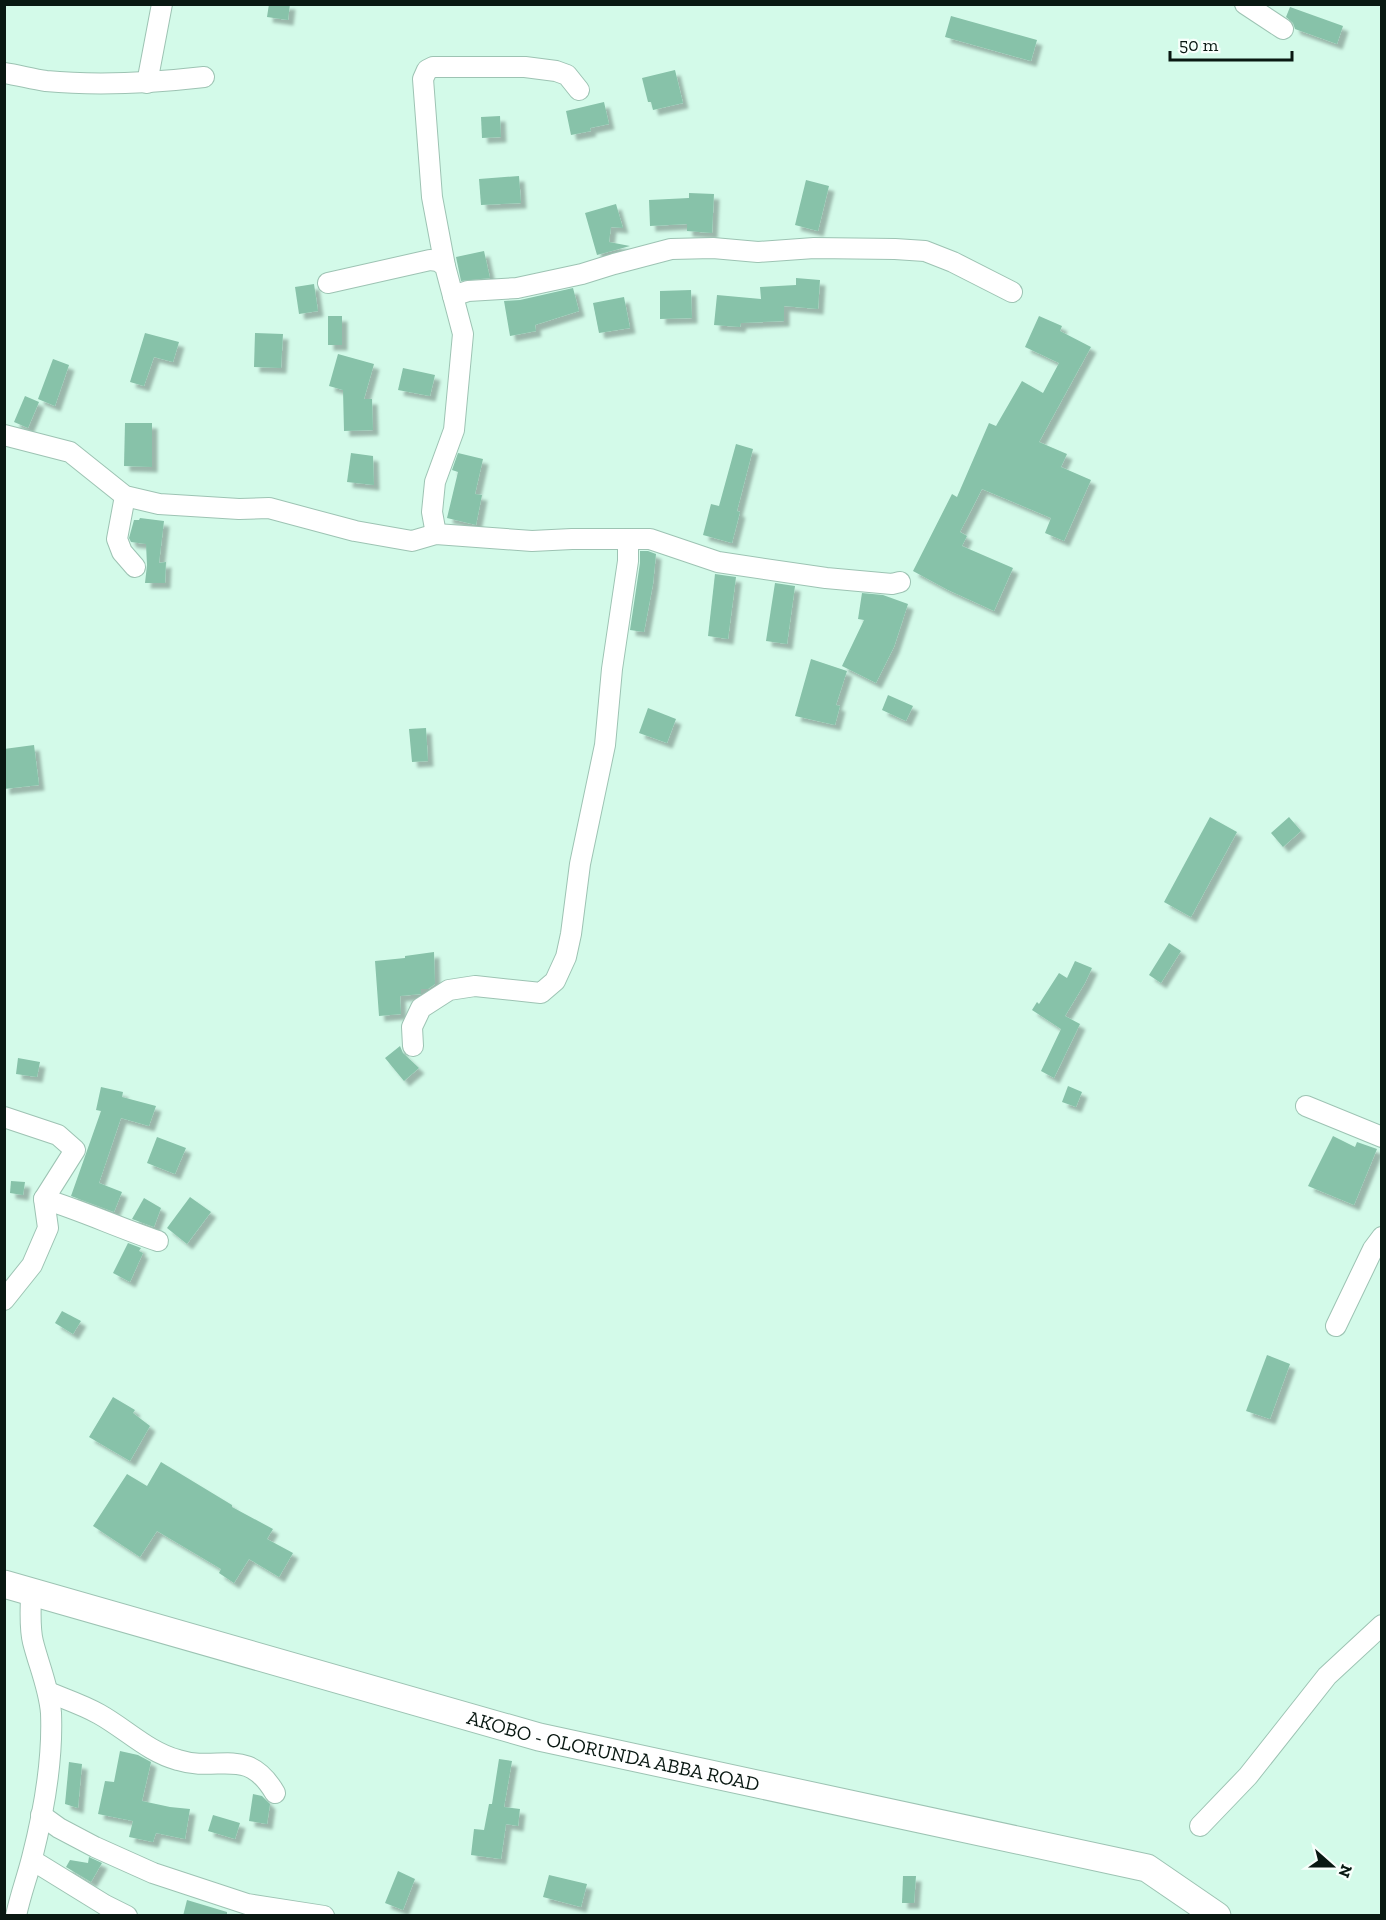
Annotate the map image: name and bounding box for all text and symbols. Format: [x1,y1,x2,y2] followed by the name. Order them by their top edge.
[1170,24,1292,62] scale bar
[1179,34,1219,56] text: 50 m
[464,1705,762,1796] street label: AKOBO - OLORUNDA ABBA ROAD
[1302,1836,1362,1896] north arrow
[1334,1862,1357,1880] text: N

